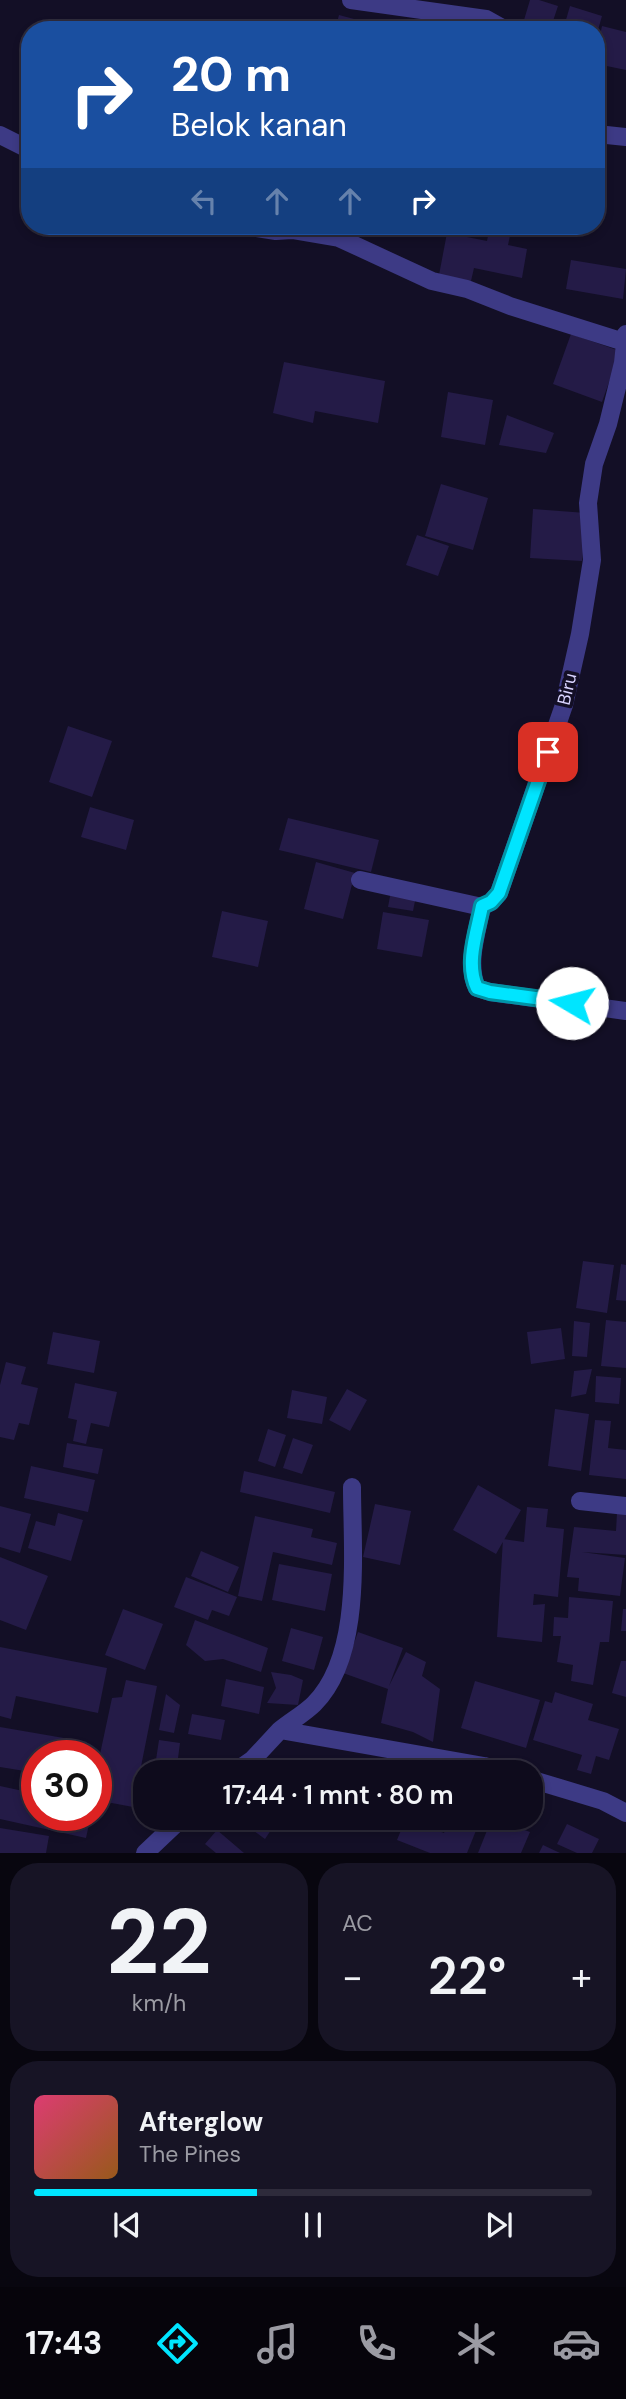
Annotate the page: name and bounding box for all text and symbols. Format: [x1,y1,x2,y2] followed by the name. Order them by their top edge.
[171,42,291,106] text: 20 m
[56,49,147,140] icon: right
[171,104,347,146] text: Belok kanan
[185,182,223,220] icon: left
[258,182,296,220] icon: ahead
[331,182,369,220] icon: ahead
[404,182,442,220] icon: right
[552,671,582,707] street label: Biru
[518,722,578,782] pin
[529,733,567,771] icon: arrive
[535,966,609,1040] position arrow
[21,1740,112,1831] speed limit sign: 30
[223,1778,453,1812] text: 17:44 · 1 mnt · 80 m
[106,1883,212,2001] text: 22
[342,1908,373,1938] text: AC
[428,1942,506,2010] text: 22°
[342,1952,363,2002] text: −
[571,1952,592,2002] text: +
[132,1988,186,2018] text: km/h
[139,2105,263,2139] text: Afterglow
[139,2139,241,2169] text: The Pines
[108,2206,146,2244] icon: previous
[294,2206,332,2244] icon: pause
[480,2206,518,2244] icon: next
[153,2319,202,2368] icon: directions
[253,2319,302,2368] icon: music
[352,2319,401,2368] icon: phone
[452,2319,501,2368] icon: climate
[552,2319,601,2368] icon: car
[25,2322,102,2364] text: 17:43

